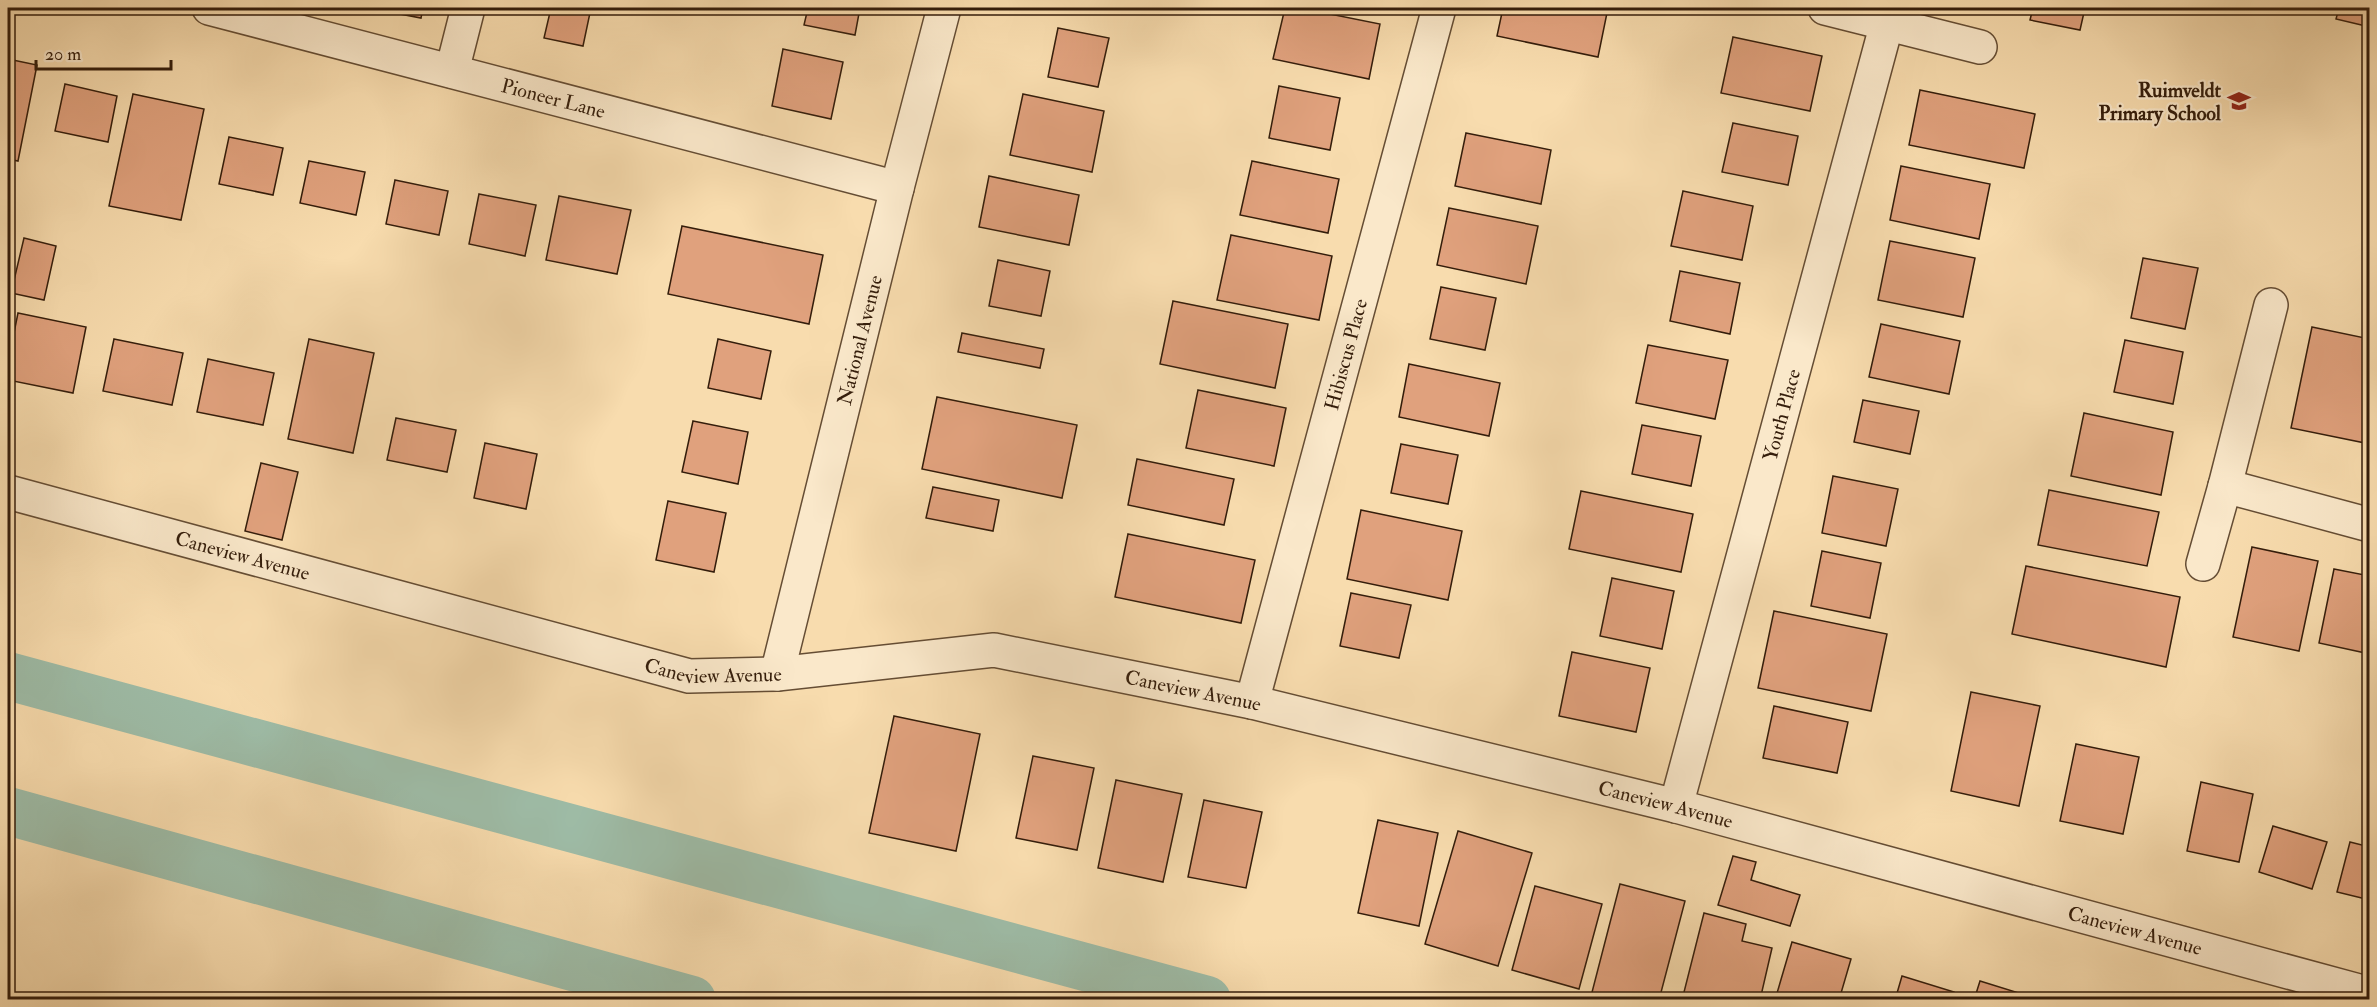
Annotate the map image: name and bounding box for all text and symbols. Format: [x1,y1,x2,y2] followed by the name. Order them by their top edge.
[36,33,171,71] scale bar
[45,43,81,66] text: 20 m
[499,73,608,124] street label: Pioneer Lane
[2099,78,2222,127] place label: Ruimveldt Primary School
[2226,88,2252,114] school or university icon: Ruimveldt Primary School
[831,273,888,408] street label: National Avenue
[1319,296,1373,413] street label: Hibiscus Place
[1757,366,1806,464] street label: Youth Place
[173,525,313,585] street label: Caneview Avenue
[642,652,783,689] street label: Caneview Avenue
[1123,664,1264,716] street label: Caneview Avenue
[1596,775,1736,833] street label: Caneview Avenue
[2065,900,2205,960] street label: Caneview Avenue

